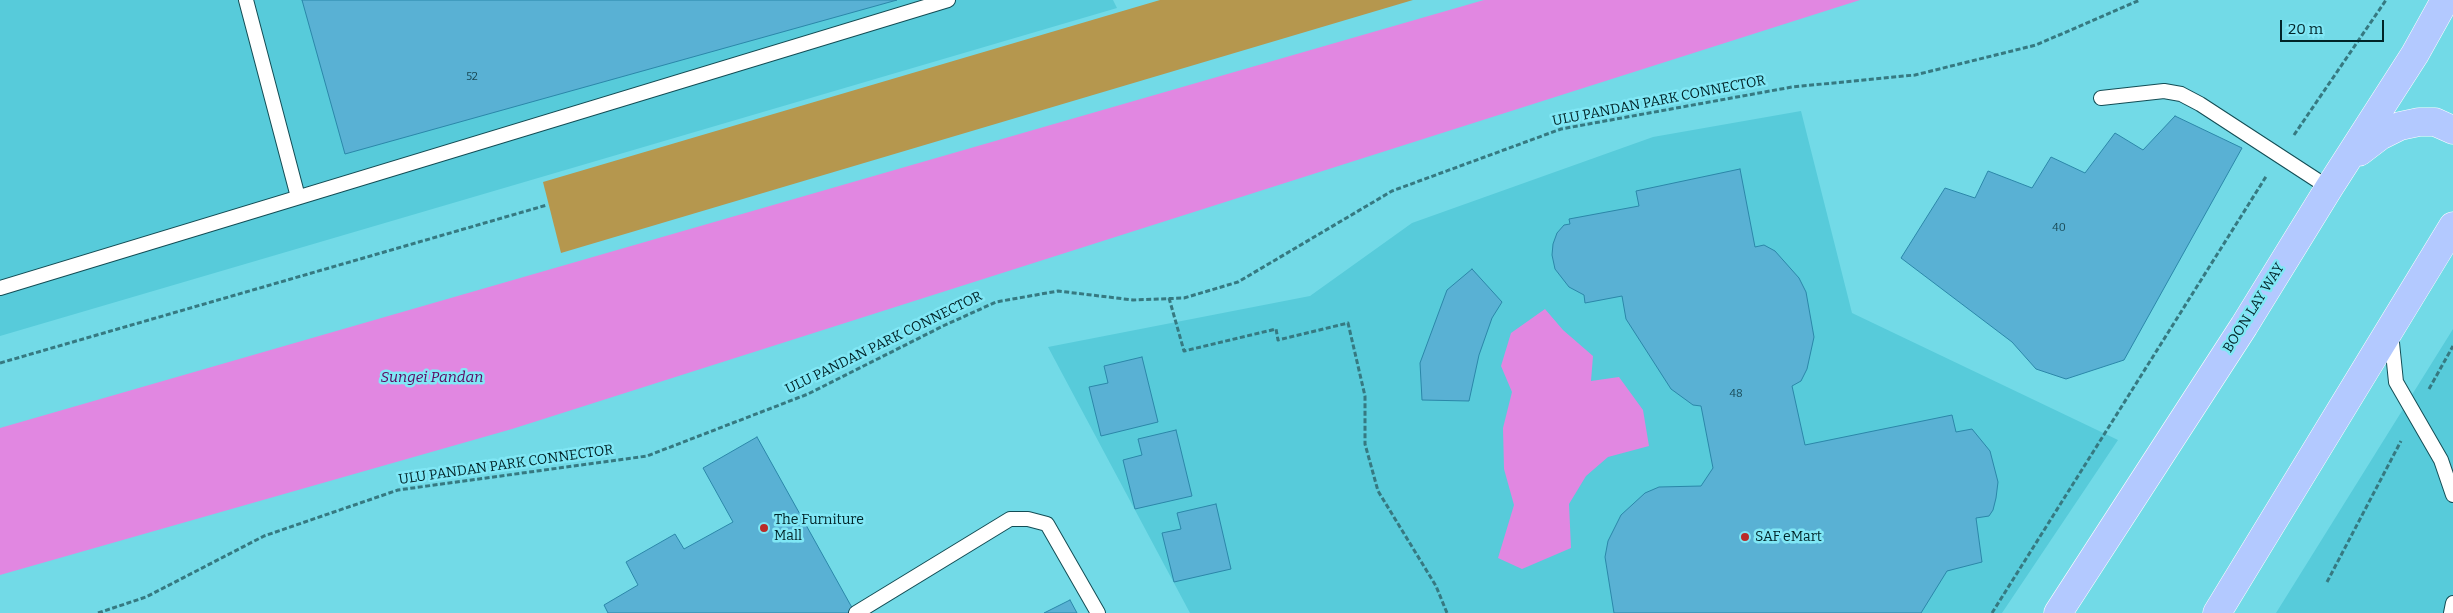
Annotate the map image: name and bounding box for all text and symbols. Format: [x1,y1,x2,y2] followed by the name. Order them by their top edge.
[2283,10,2387,42] scale bar
[2288,20,2323,38] text: 20 m
[466,70,478,84] house number: 52
[1551,72,1767,130] street label: ULU PANDAN PARK CONNECTOR
[2052,221,2066,235] house number: 40
[2220,260,2288,356] street label: BOON LAY WAY
[783,288,985,398] street label: ULU PANDAN PARK CONNECTOR
[381,369,483,387] water label: Sungei Pandan
[1729,387,1743,401] house number: 48
[397,442,615,488] street label: ULU PANDAN PARK CONNECTOR
[774,512,864,544] place label: The Furniture Mall
[758,522,770,534] marker: The Furniture Mall
[1755,529,1822,545] place label: SAF eMart
[1739,531,1751,543] marker: SAF eMart

